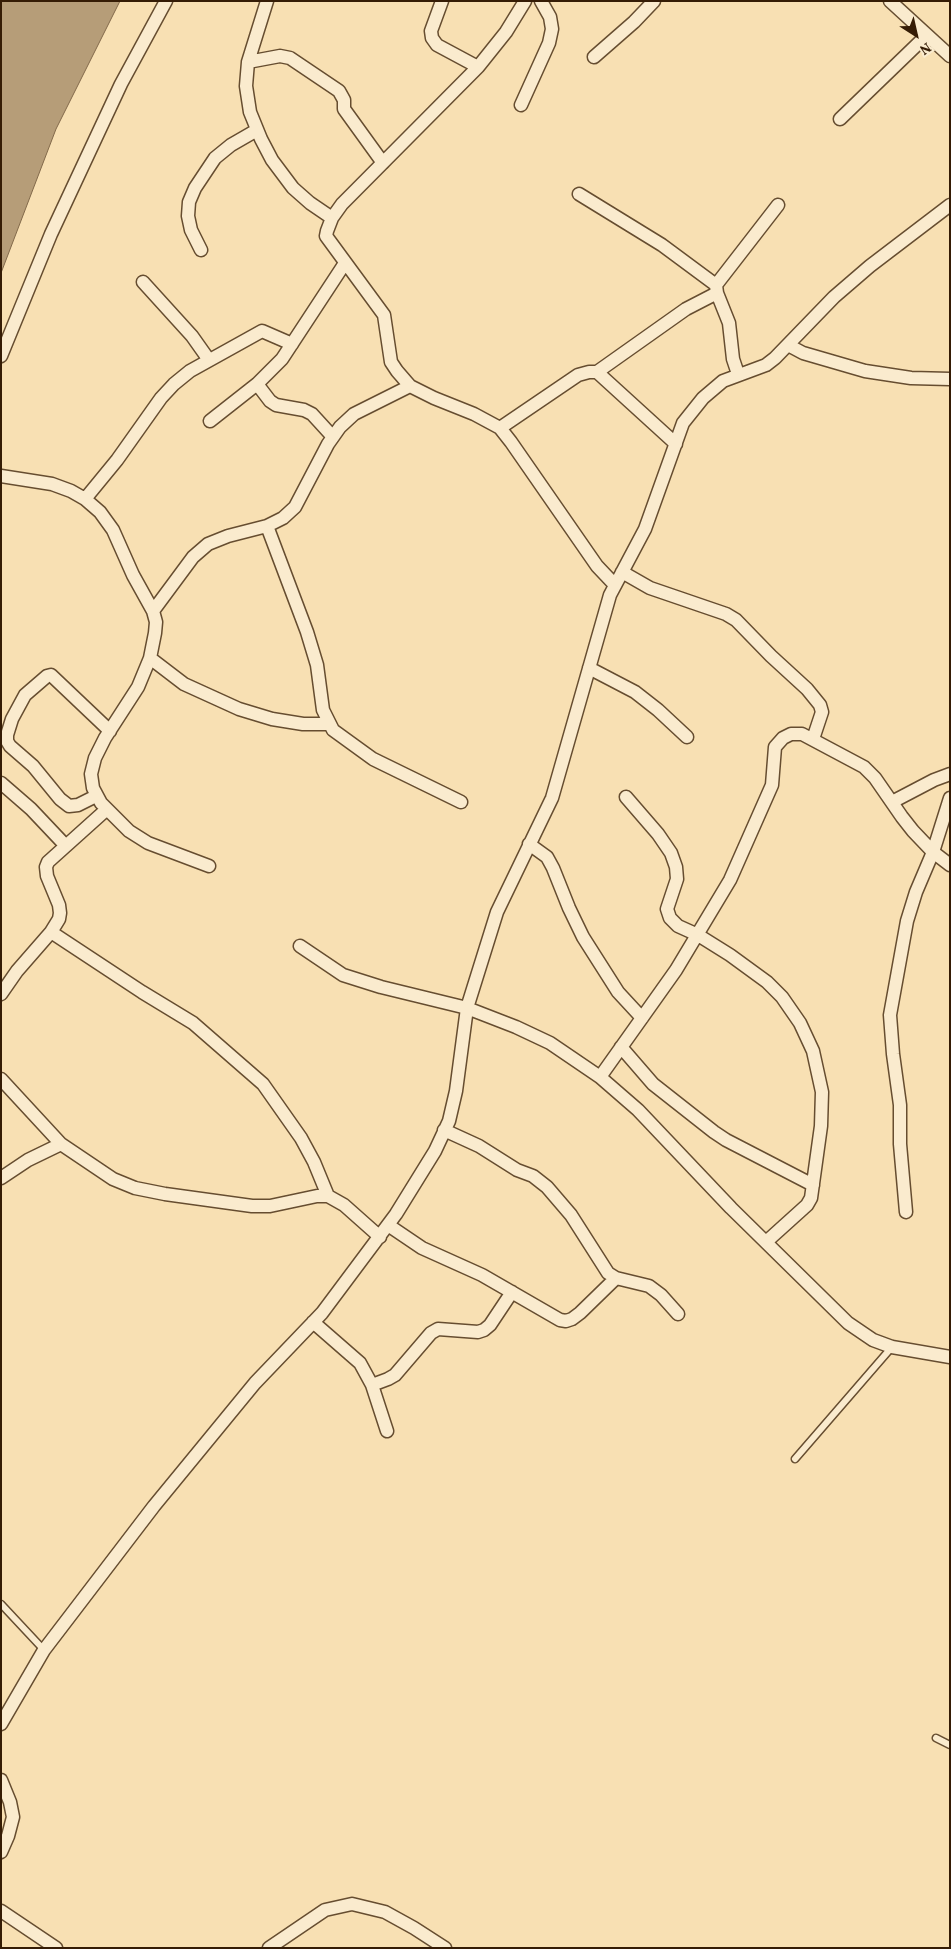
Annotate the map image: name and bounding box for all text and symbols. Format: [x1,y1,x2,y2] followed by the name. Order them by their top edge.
[891,10,941,60] north arrow
[915,37,935,58] text: N

